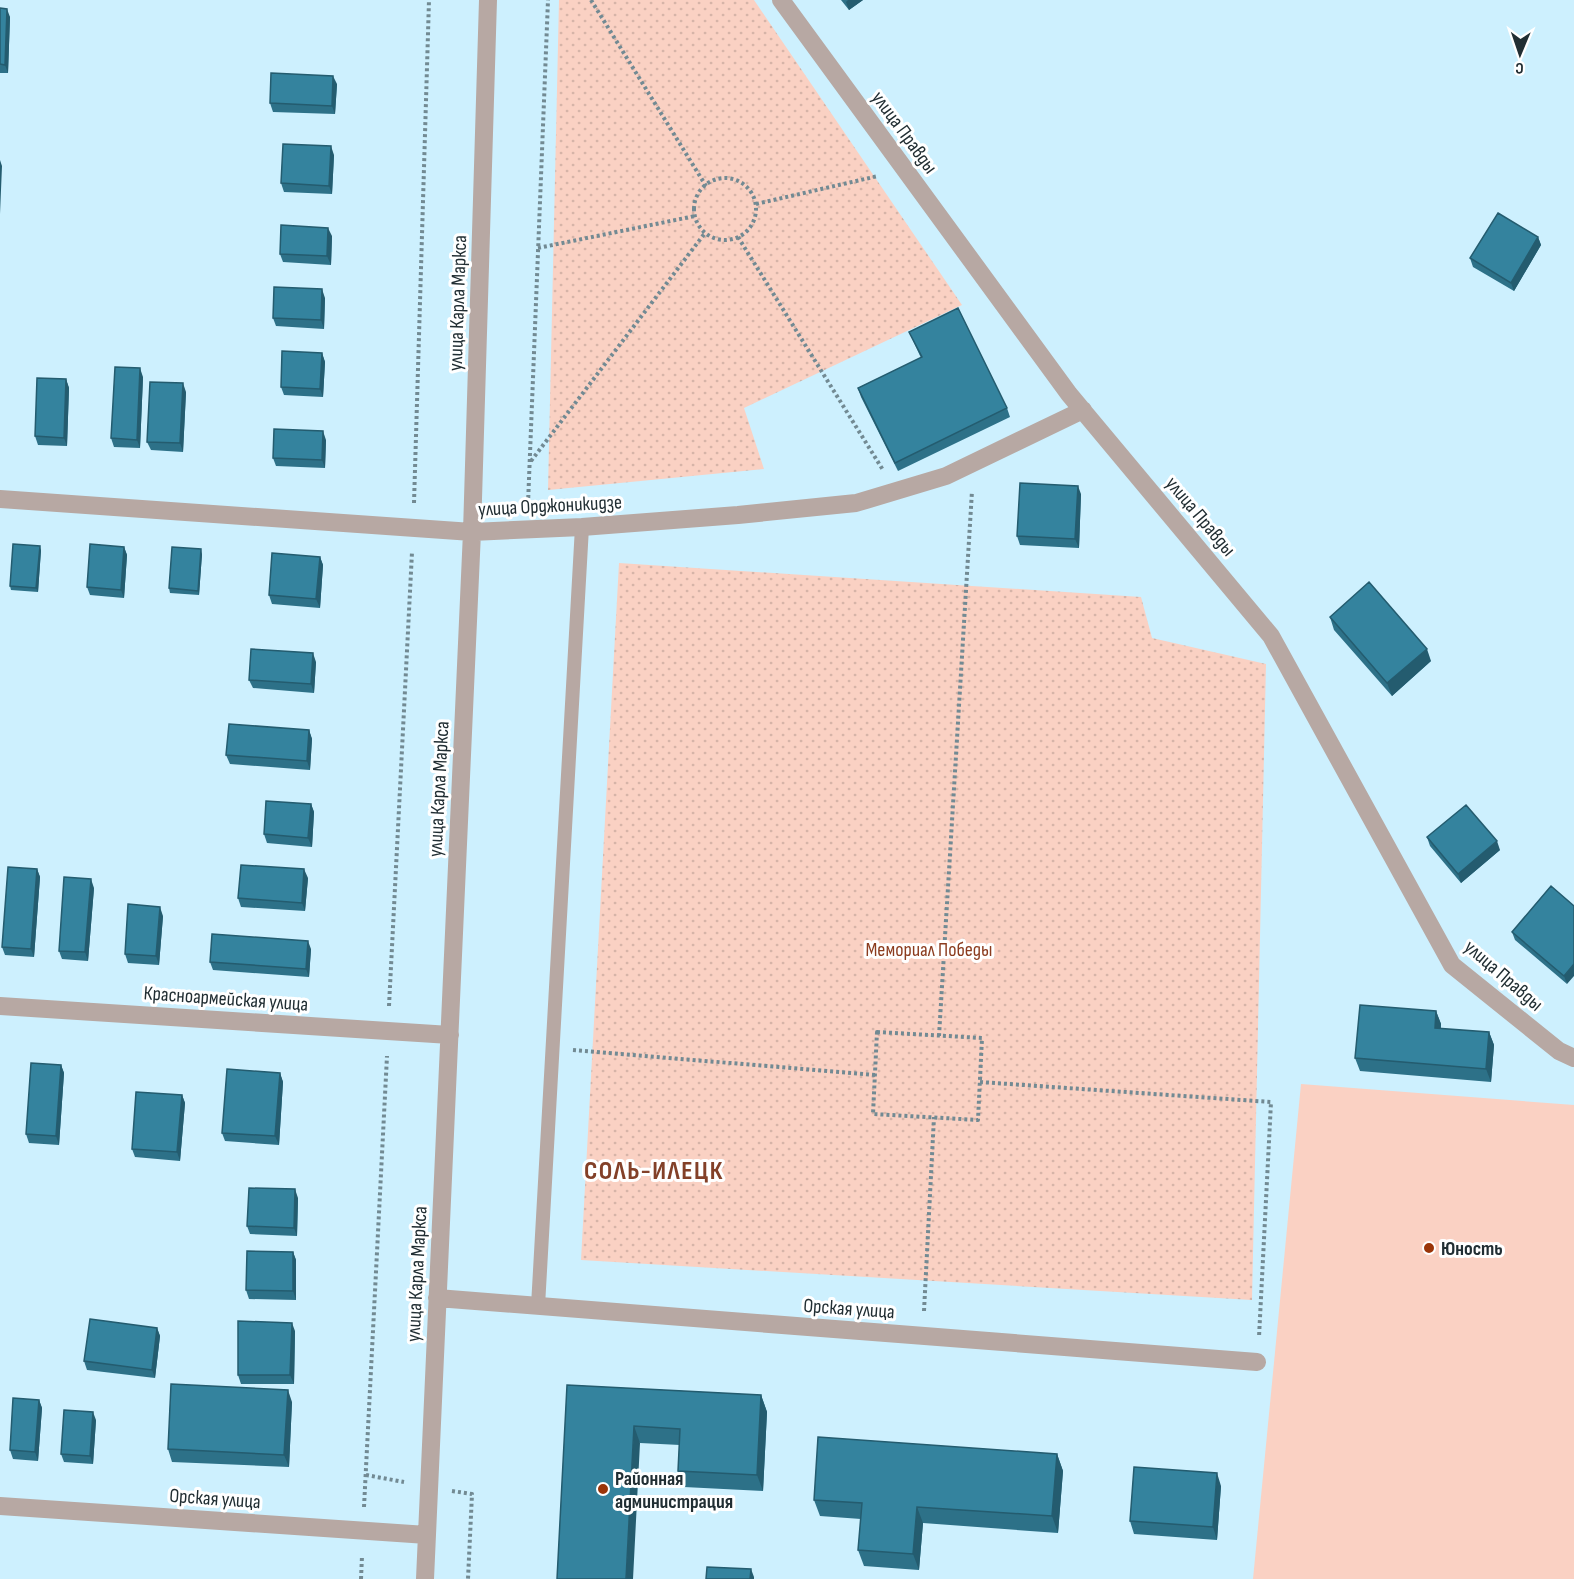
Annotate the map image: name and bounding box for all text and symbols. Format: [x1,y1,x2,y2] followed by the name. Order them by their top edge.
[1490,24,1550,84] north arrow
[1515,58,1524,77] text: С
[866,87,942,179] street label: улица Правды
[444,235,472,371] street label: улица Карла Маркса
[1160,472,1240,561] street label: улица Правды
[478,490,622,522] street label: улица Орджоникидзе
[423,721,455,858] street label: улица Карла Маркса
[1459,935,1548,1016] street label: улица Правды
[865,938,993,962] park label: Мемориал Победы
[143,981,309,1017] street label: Красноармейская улица
[584,1156,724,1187] district label: СОЛЬ-ИЛЕЦК
[401,1206,433,1343] street label: улица Карла Маркса
[1441,1237,1503,1261] place label: Юность
[1422,1241,1436,1255] marker: Юность
[803,1294,895,1324] street label: Орская улица
[615,1467,733,1514] place label: Районная администрация
[596,1482,610,1496] marker: Районная администрация
[169,1484,261,1514] street label: Орская улица

